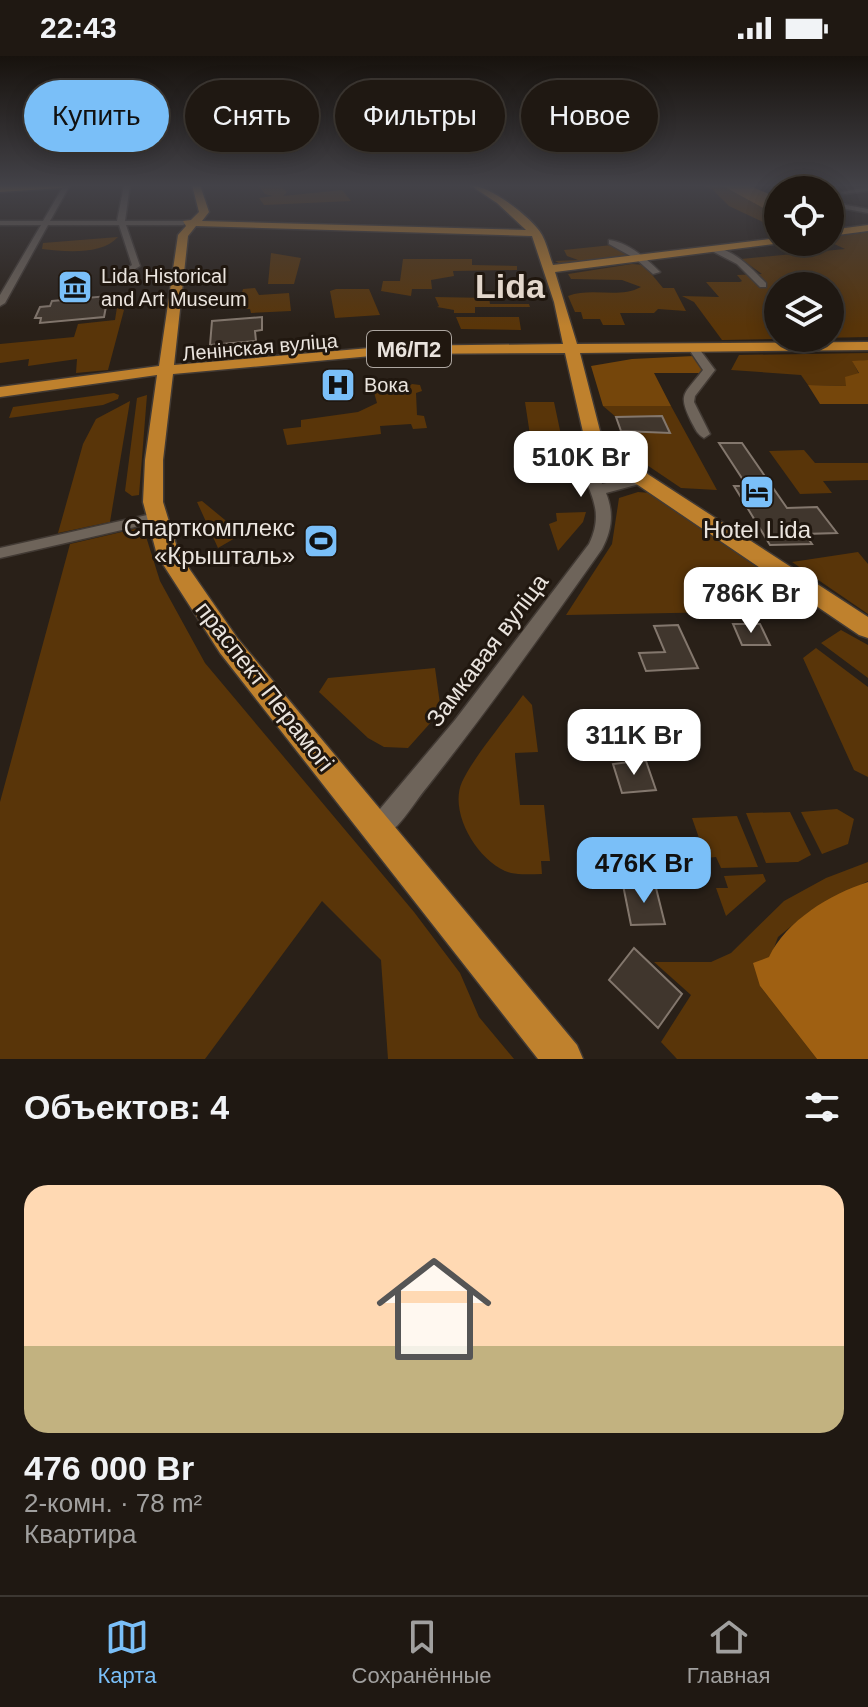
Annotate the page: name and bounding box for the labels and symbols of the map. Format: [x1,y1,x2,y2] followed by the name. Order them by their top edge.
[101,265,247,310] place label: Lida Historical and Art Museum
[475,267,546,305] district label: Lida
[56,268,94,306] museum icon: Lida Historical and Art Museum
[181,329,339,365] street label: Ленінская вуліца
[367,331,451,367] road number: М6/П2
[319,366,357,404] hospital icon: Вока
[364,374,410,396] place label: Вока
[507,431,655,499] pin: 510K Br
[738,473,776,511] hotel icon: Hotel Lida
[124,514,295,569] place label: Спарткомплекс «Крышталь»
[703,516,812,543] place label: Hotel Lida
[302,522,340,560] sports icon: Спарткомплекс «Крышталь»
[677,567,825,635] pin: 786K Br
[421,568,554,732] street label: Замкавая вуліца
[190,596,340,776] street label: праспект Перамогі
[560,709,708,777] pin: 311K Br
[570,837,718,905] pin: 476K Br

